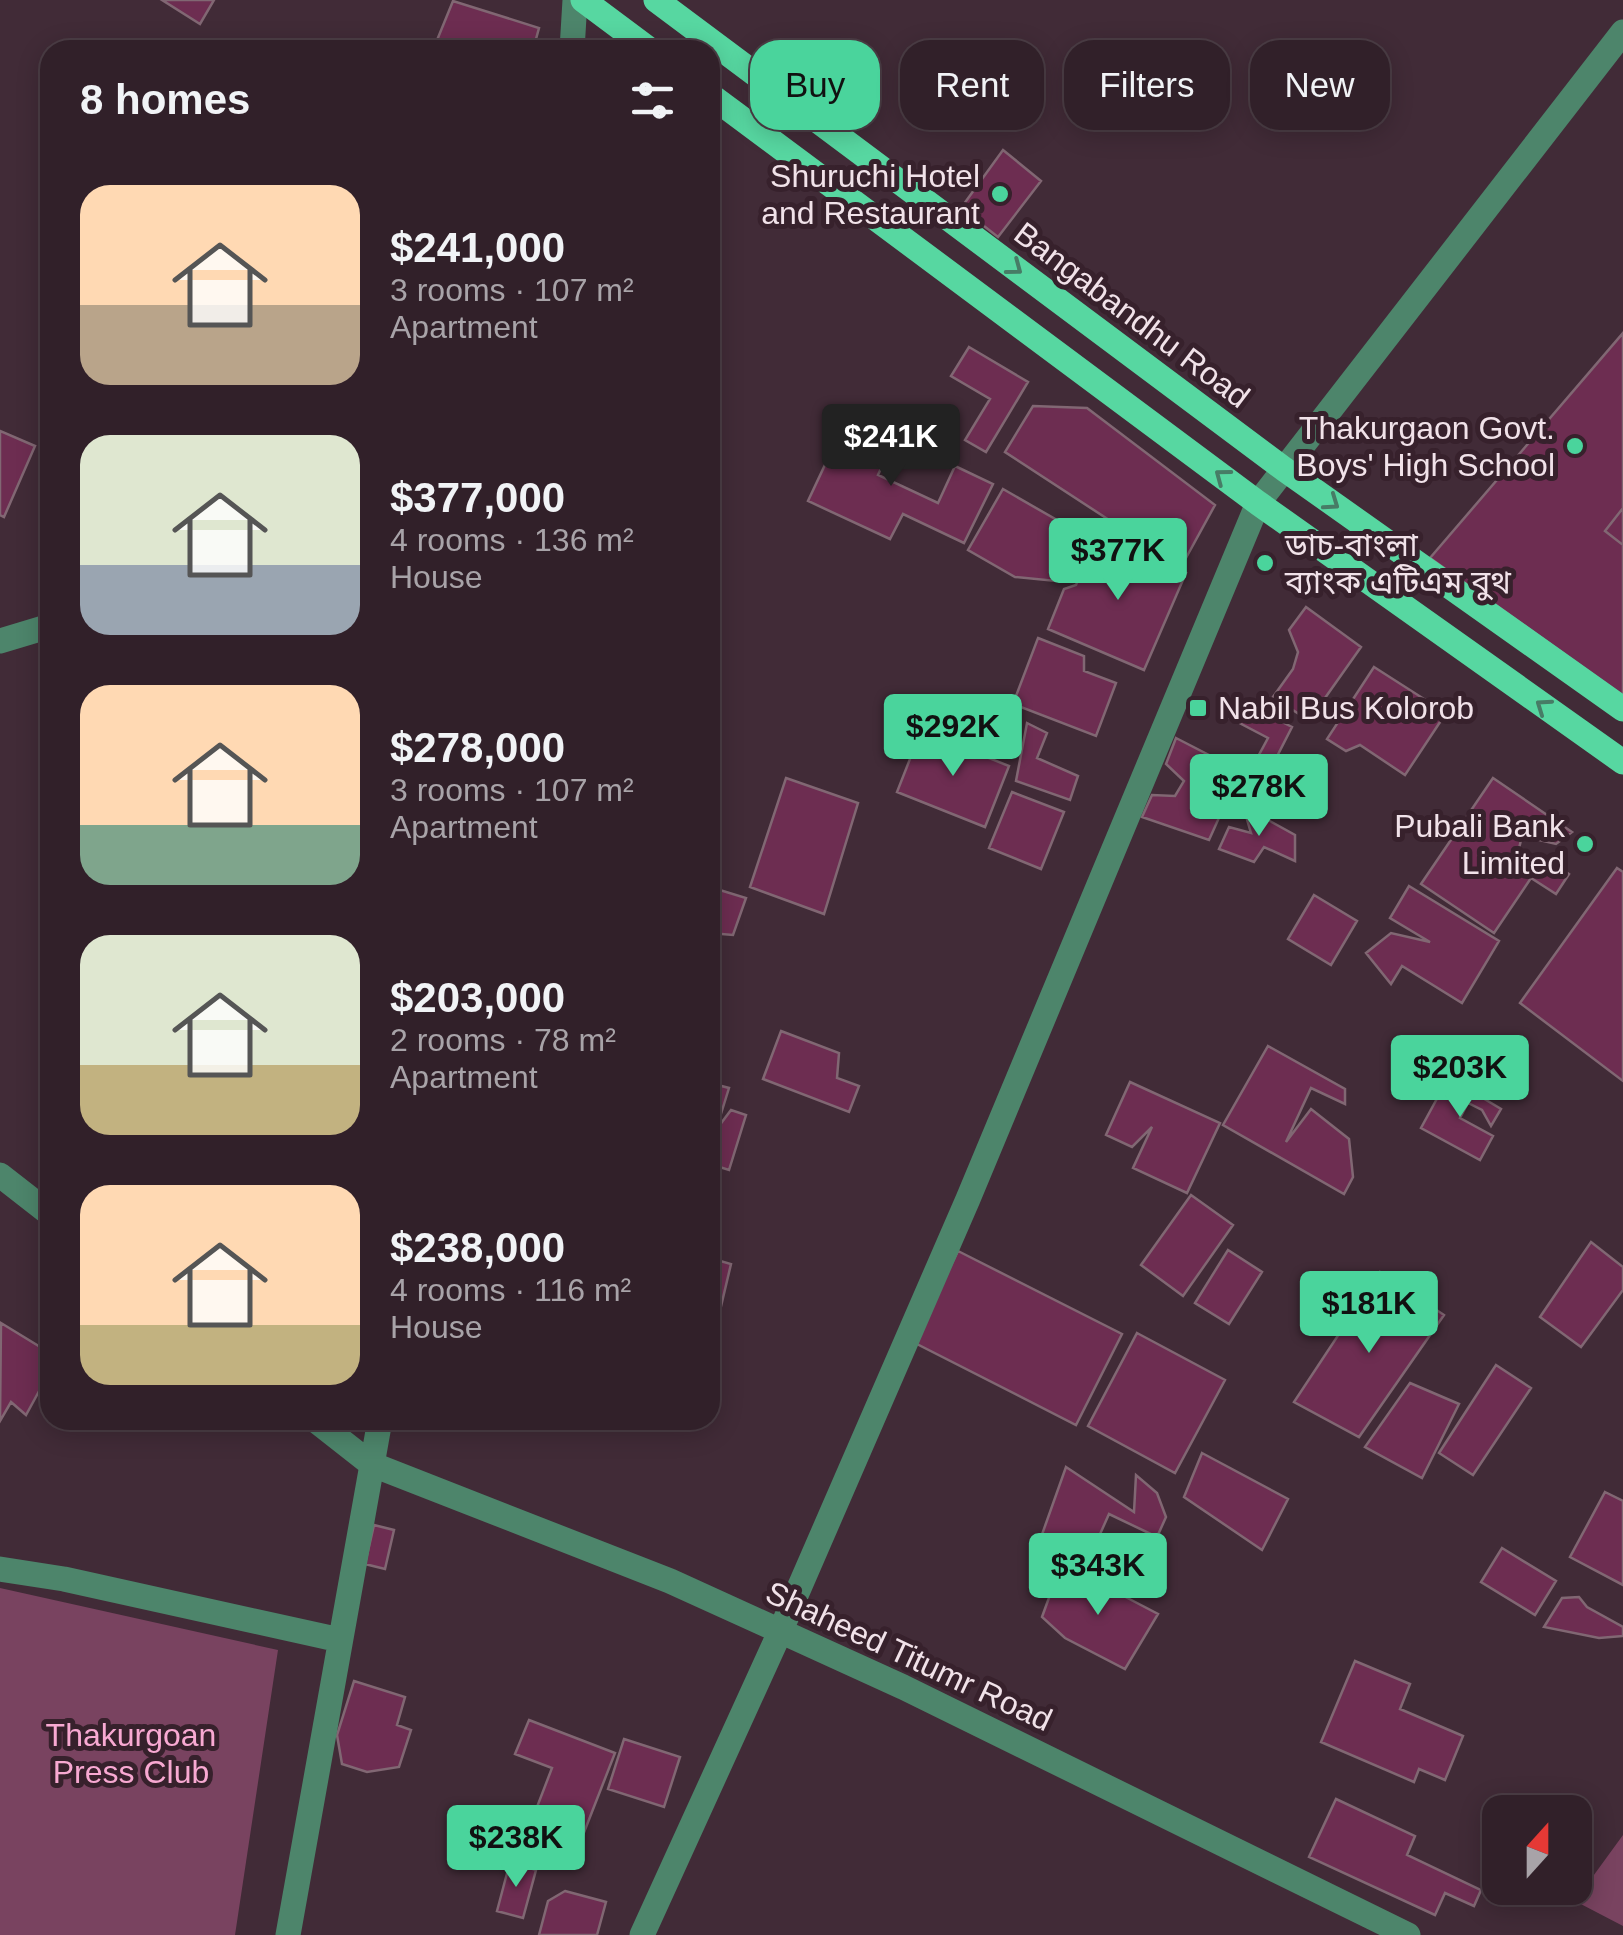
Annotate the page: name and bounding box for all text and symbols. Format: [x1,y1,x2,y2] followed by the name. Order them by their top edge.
[750,40,880,130] chip: Buy
[900,40,1044,130] chip: Rent
[1064,40,1230,130] chip: Filters
[1250,40,1390,130] chip: New
[625,73,680,128] icon: filters
[80,76,250,123] text: 8 homes
[761,158,980,231] place label: Shuruchi Hotel and Restaurant
[989,183,1011,205] marker: Shuruchi Hotel and Restaurant
[1007,215,1257,415] street label: Bangabandhu Road
[390,224,565,271] text: $241,000
[160,225,280,345] icon: home
[1004,256,1022,273] one-way arrow
[390,272,634,308] text: 3 rooms · 107 m²
[390,309,538,345] text: Apartment
[821,404,961,489] pin: $241K
[1296,410,1555,483] place label: Thakurgaon Govt. Boys' High School
[844,418,938,454] text: $241K
[1564,435,1586,457] marker: Thakurgaon Govt. Boys' High School
[1215,471,1233,488] one-way arrow
[390,474,565,521] text: $377,000
[160,475,280,595] icon: home
[1321,491,1339,509] one-way arrow
[1048,518,1188,603] pin: $377K
[390,522,634,558] text: 4 rooms · 136 m²
[1284,527,1511,601] place label: ডাচ-বাংলা ব্যাংক এটিএম বুথ
[1071,532,1165,568] text: $377K
[1254,552,1276,574] marker: ডাচ-বাংলা ব্যাংক এটিএম বুথ
[390,559,483,595] text: House
[1218,690,1474,726] place label: Nabil Bus Kolorob
[883,694,1023,779] pin: $292K
[1187,697,1209,719] marker: Nabil Bus Kolorob
[1536,700,1555,718] one-way arrow
[906,708,1000,744] text: $292K
[390,724,565,771] text: $278,000
[160,725,280,845] icon: home
[1189,754,1329,839] pin: $278K
[1212,768,1306,804] text: $278K
[390,772,634,808] text: 3 rooms · 107 m²
[1394,808,1566,881] place label: Pubali Bank Limited
[390,809,538,845] text: Apartment
[1574,833,1596,855] marker: Pubali Bank Limited
[390,974,565,1021] text: $203,000
[160,975,280,1095] icon: home
[390,1022,616,1058] text: 2 rooms · 78 m²
[1390,1035,1530,1120] pin: $203K
[1413,1049,1507,1085] text: $203K
[390,1059,538,1095] text: Apartment
[390,1224,565,1271] text: $238,000
[160,1225,280,1345] icon: home
[1299,1271,1439,1356] pin: $181K
[390,1272,631,1308] text: 4 rooms · 116 m²
[1322,1285,1416,1321] text: $181K
[390,1309,483,1345] text: House
[1028,1533,1168,1618] pin: $343K
[1051,1547,1145,1583] text: $343K
[760,1574,1058,1738] street label: Shaheed Titumr Road
[46,1717,216,1790] park label: Thakurgoan Press Club
[1482,1795,1592,1905] north arrow
[1482,1795,1592,1905] map controls
[446,1805,586,1890] pin: $238K
[469,1819,563,1855] text: $238K

